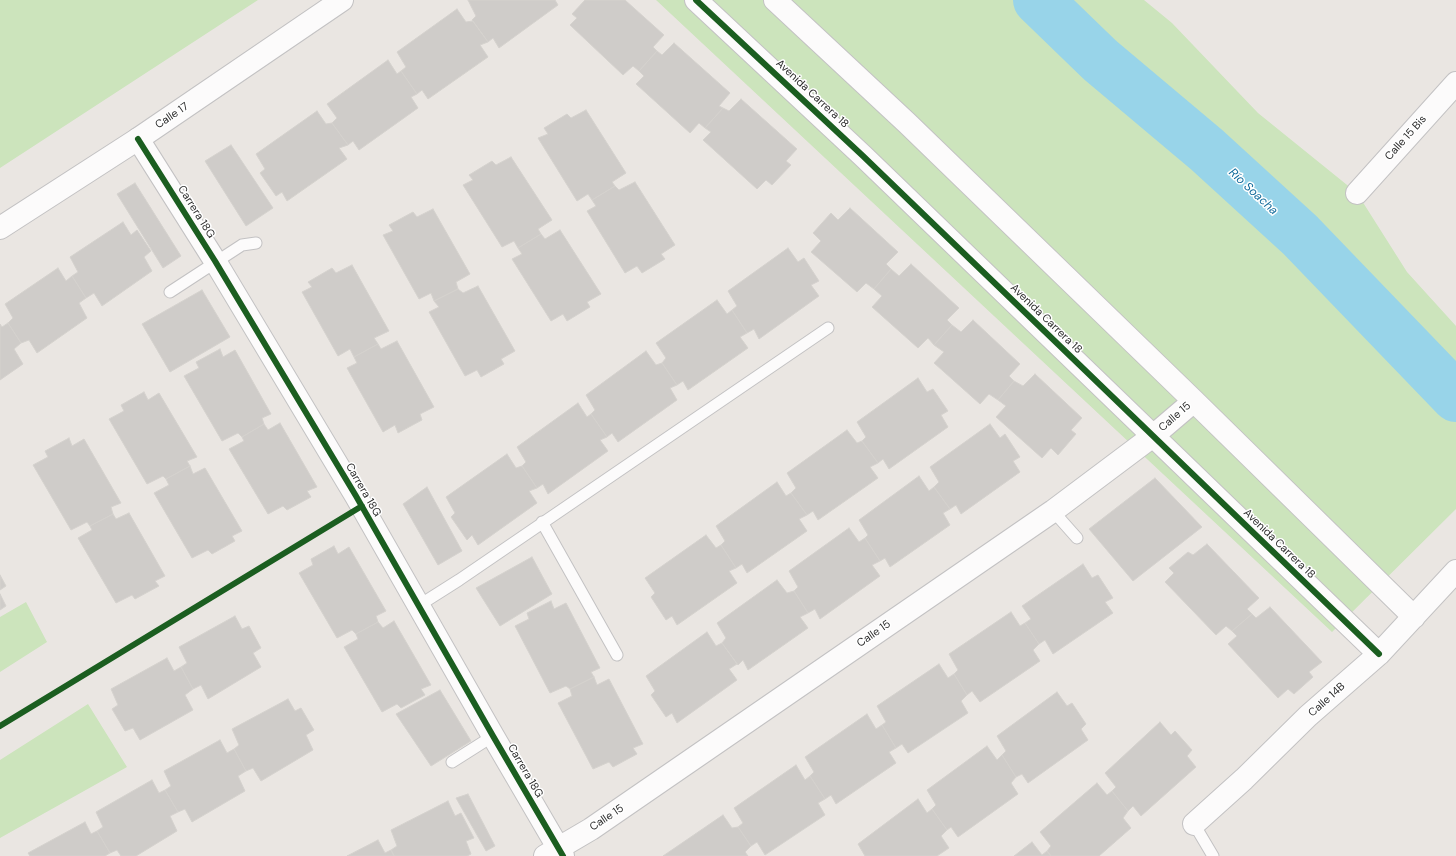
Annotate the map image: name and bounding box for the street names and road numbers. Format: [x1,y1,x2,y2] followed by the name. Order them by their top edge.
[773,57,851,131] street label: Avenida Carrera 18
[153,100,191,132] street label: Calle 17
[1382,113,1430,163] street label: Calle 15 Bis
[175,183,217,241] street label: Carrera 18G
[1007,281,1085,357] street label: Avenida Carrera 18
[1156,400,1194,434] street label: Calle 15
[342,461,384,519] street label: Carrera 18G
[1240,506,1318,582] street label: Avenida Carrera 18
[855,618,893,650] street label: Calle 15
[1306,680,1348,720] street label: Calle 14B
[504,742,546,800] street label: Carrera 18G
[588,802,626,834] street label: Calle 15

